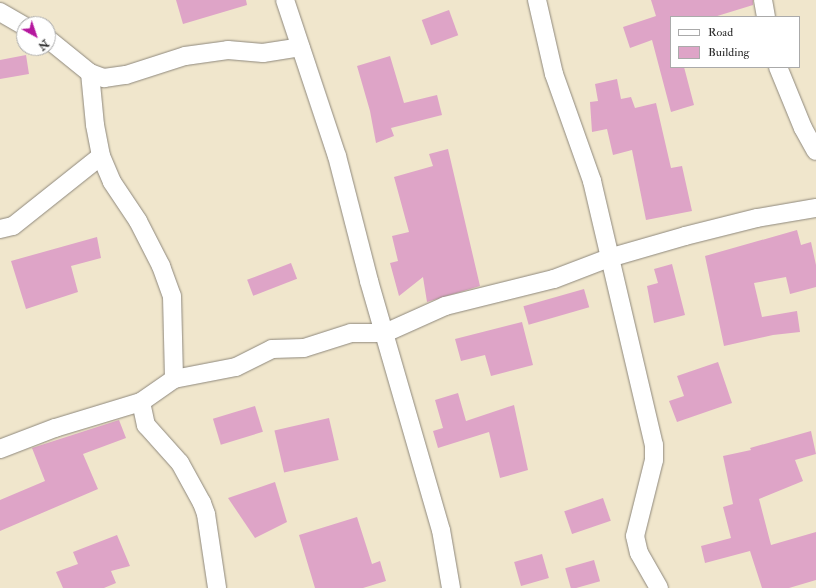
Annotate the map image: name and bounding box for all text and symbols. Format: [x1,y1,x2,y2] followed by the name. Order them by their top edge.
[16,16,56,56] north arrow
[670,16,800,68] legend
[708,25,733,40] text: Road
[35,37,51,53] text: N
[708,45,749,60] text: Building

